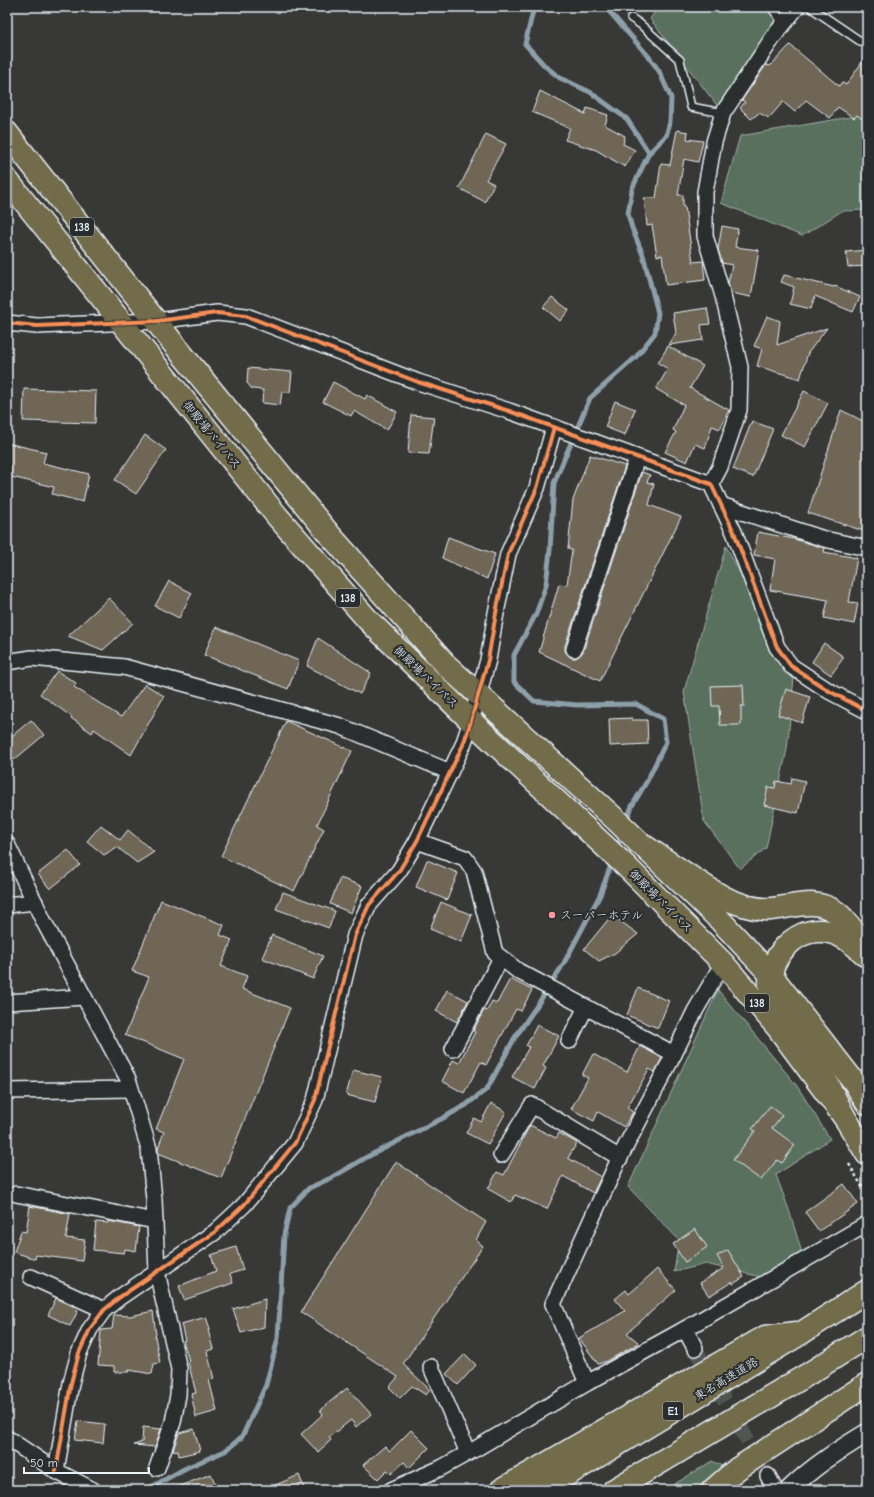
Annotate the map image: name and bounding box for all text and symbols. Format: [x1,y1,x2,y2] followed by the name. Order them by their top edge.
[70,218,94,236] road number: 138
[180,398,244,472] street label: 御殿場バイパス
[336,589,360,607] road number: 138
[391,643,461,711] street label: 御殿場バイパス
[626,866,696,936] street label: 御殿場バイパス
[560,908,643,922] place label: スーパーホテル
[547,910,557,920] marker: スーパーホテル
[745,994,769,1012] road number: 138
[692,1354,760,1404] street label: 東名高速道路
[663,1402,683,1420] road number: E1
[24,1449,149,1475] scale bar
[30,1456,58,1470] text: 50 m

